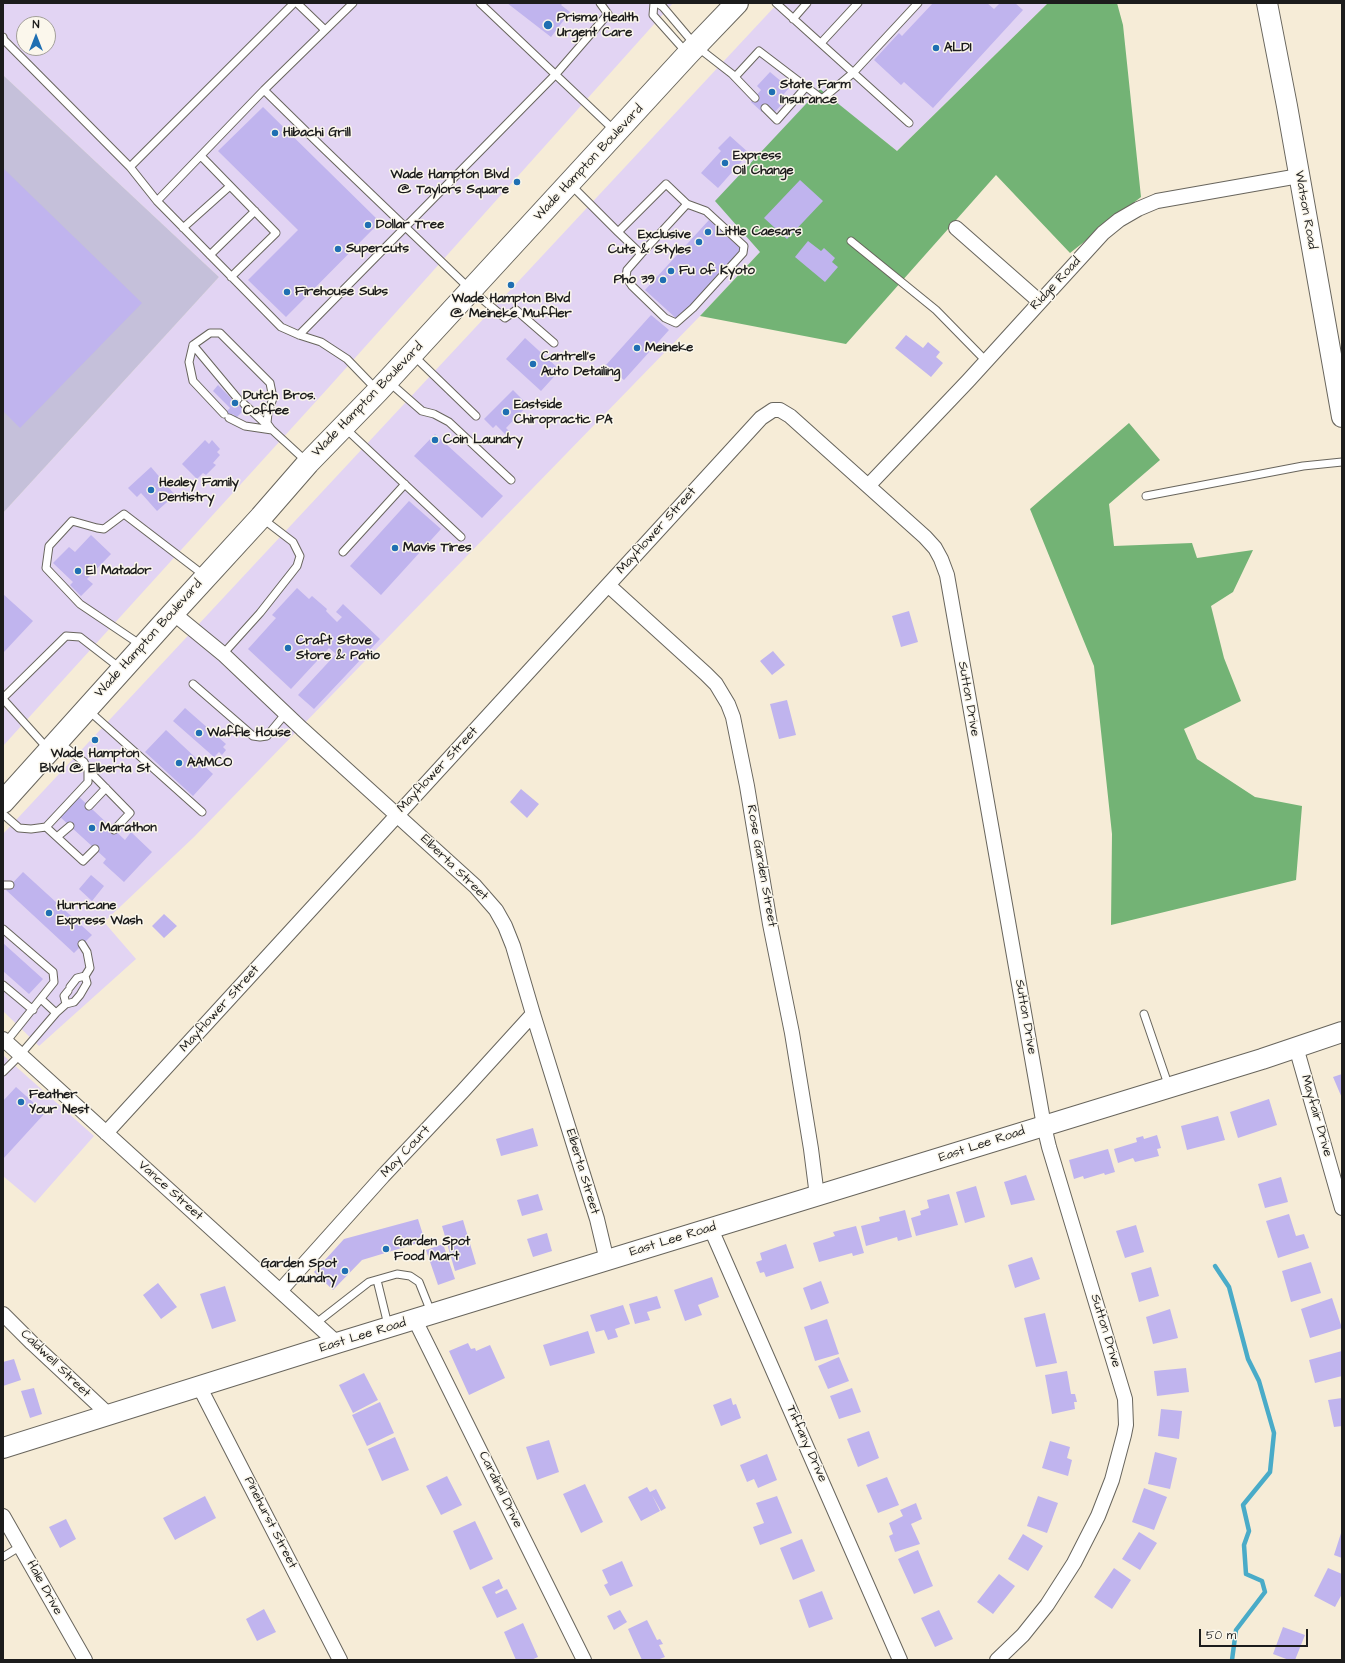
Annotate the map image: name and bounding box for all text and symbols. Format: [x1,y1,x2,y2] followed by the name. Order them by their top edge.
[557,10,638,41] place label: Prisma Health Urgent Care
[16,16,56,56] north arrow
[33,17,39,32] text: N
[542,19,554,31] marker: Prisma Health Urgent Care
[944,40,972,56] place label: ALDI
[931,43,941,53] marker: ALDI
[780,77,851,108] place label: State Farm Insurance
[767,87,777,97] marker: State Farm Insurance
[531,102,647,224] street label: Wade Hampton Boulevard
[283,125,351,141] place label: Hibachi Grill
[270,128,280,138] marker: Hibachi Grill
[733,148,793,179] place label: Express Oil Change
[720,158,730,168] marker: Express Oil Change
[390,167,509,198] place label: Wade Hampton Blvd @ Taylors Square
[1290,170,1320,250] street label: Watson Road
[512,177,522,187] marker: Wade Hampton Blvd @ Taylors Square
[376,217,444,233] place label: Dollar Tree
[363,220,373,230] marker: Dollar Tree
[716,224,801,240] place label: Little Caesars
[608,227,691,258] place label: Exclusive Cuts & Styles
[703,227,713,237] marker: Little Caesars
[694,237,704,247] marker: Exclusive Cuts & Styles
[346,241,409,257] place label: Supercuts
[333,244,343,254] marker: Supercuts
[1028,254,1084,314] street label: Ridge Road
[679,263,755,279] place label: Fu of Kyoto
[666,266,676,276] marker: Fu of Kyoto
[614,272,655,288] place label: Pho 39
[658,275,668,285] marker: Pho 39
[506,280,516,290] marker: Wade Hampton Blvd @ Meineke Muffler
[295,284,388,300] place label: Firehouse Subs
[282,287,292,297] marker: Firehouse Subs
[450,291,572,322] place label: Wade Hampton Blvd @ Meineke Muffler
[309,339,427,461] street label: Wade Hampton Boulevard
[645,340,693,356] place label: Meineke
[632,343,642,353] marker: Meineke
[541,349,620,380] place label: Cantrell's Auto Detailing
[528,359,538,369] marker: Cantrell's Auto Detailing
[243,388,315,419] place label: Dutch Bros. Coffee
[514,397,613,428] place label: Eastside Chiropractic PA
[230,398,240,408] marker: Dutch Bros. Coffee
[501,407,511,417] marker: Eastside Chiropractic PA
[443,432,523,448] place label: Coin Laundry
[430,435,440,445] marker: Coin Laundry
[159,475,239,506] place label: Healey Family Dentistry
[614,484,700,578] street label: Mayflower Street
[146,485,156,495] marker: Healey Family Dentistry
[403,540,472,556] place label: Mavis Tires
[390,543,400,553] marker: Mavis Tires
[86,563,151,579] place label: El Matador
[73,566,83,576] marker: El Matador
[92,577,206,701] street label: Wade Hampton Boulevard
[296,633,380,664] place label: Craft Stove Store & Patio
[283,643,293,653] marker: Craft Stove Store & Patio
[954,660,982,738] street label: Sutton Drive
[394,724,482,816] street label: Mayflower Street
[207,725,291,741] place label: Waffle House
[194,728,204,738] marker: Waffle House
[90,735,100,745] marker: Wade Hampton Blvd @ Elberta St
[40,746,150,777] place label: Wade Hampton Blvd @ Elberta St
[187,755,232,771] place label: AAMCO
[174,758,184,768] marker: AAMCO
[743,804,779,928] street label: Rose Garden Street
[100,820,157,836] place label: Marathon
[87,823,97,833] marker: Marathon
[417,832,491,904] street label: Elberta Street
[57,898,142,929] place label: Hurricane Express Wash
[44,908,54,918] marker: Hurricane Express Wash
[177,962,263,1056] street label: Mayflower Street
[1011,978,1039,1056] street label: Sutton Drive
[1297,1073,1335,1159] street label: Mayfair Drive
[29,1087,89,1118] place label: Feather Your Nest
[16,1097,26,1107] marker: Feather Your Nest
[378,1123,434,1181] street label: May Court
[937,1124,1027,1166] street label: East Lee Road
[562,1127,602,1217] street label: Elberta Street
[134,1158,206,1224] street label: Vance Street
[628,1219,718,1261] street label: East Lee Road
[394,1234,470,1265] place label: Garden Spot Food Mart
[381,1244,391,1254] marker: Garden Spot Food Mart
[261,1256,337,1287] place label: Garden Spot Laundry
[340,1266,350,1276] marker: Garden Spot Laundry
[1086,1292,1124,1370] street label: Sutton Drive
[318,1315,408,1357] street label: East Lee Road
[17,1327,93,1401] street label: Caldwell Street
[782,1403,830,1485] street label: Tiffany Drive
[475,1449,525,1531] street label: Cardinal Drive
[240,1474,300,1572] street label: Pinehurst Street
[23,1558,65,1618] street label: Hale Drive
[1201,1621,1310,1647] scale bar
[1206,1627,1236,1644] text: 50 m

